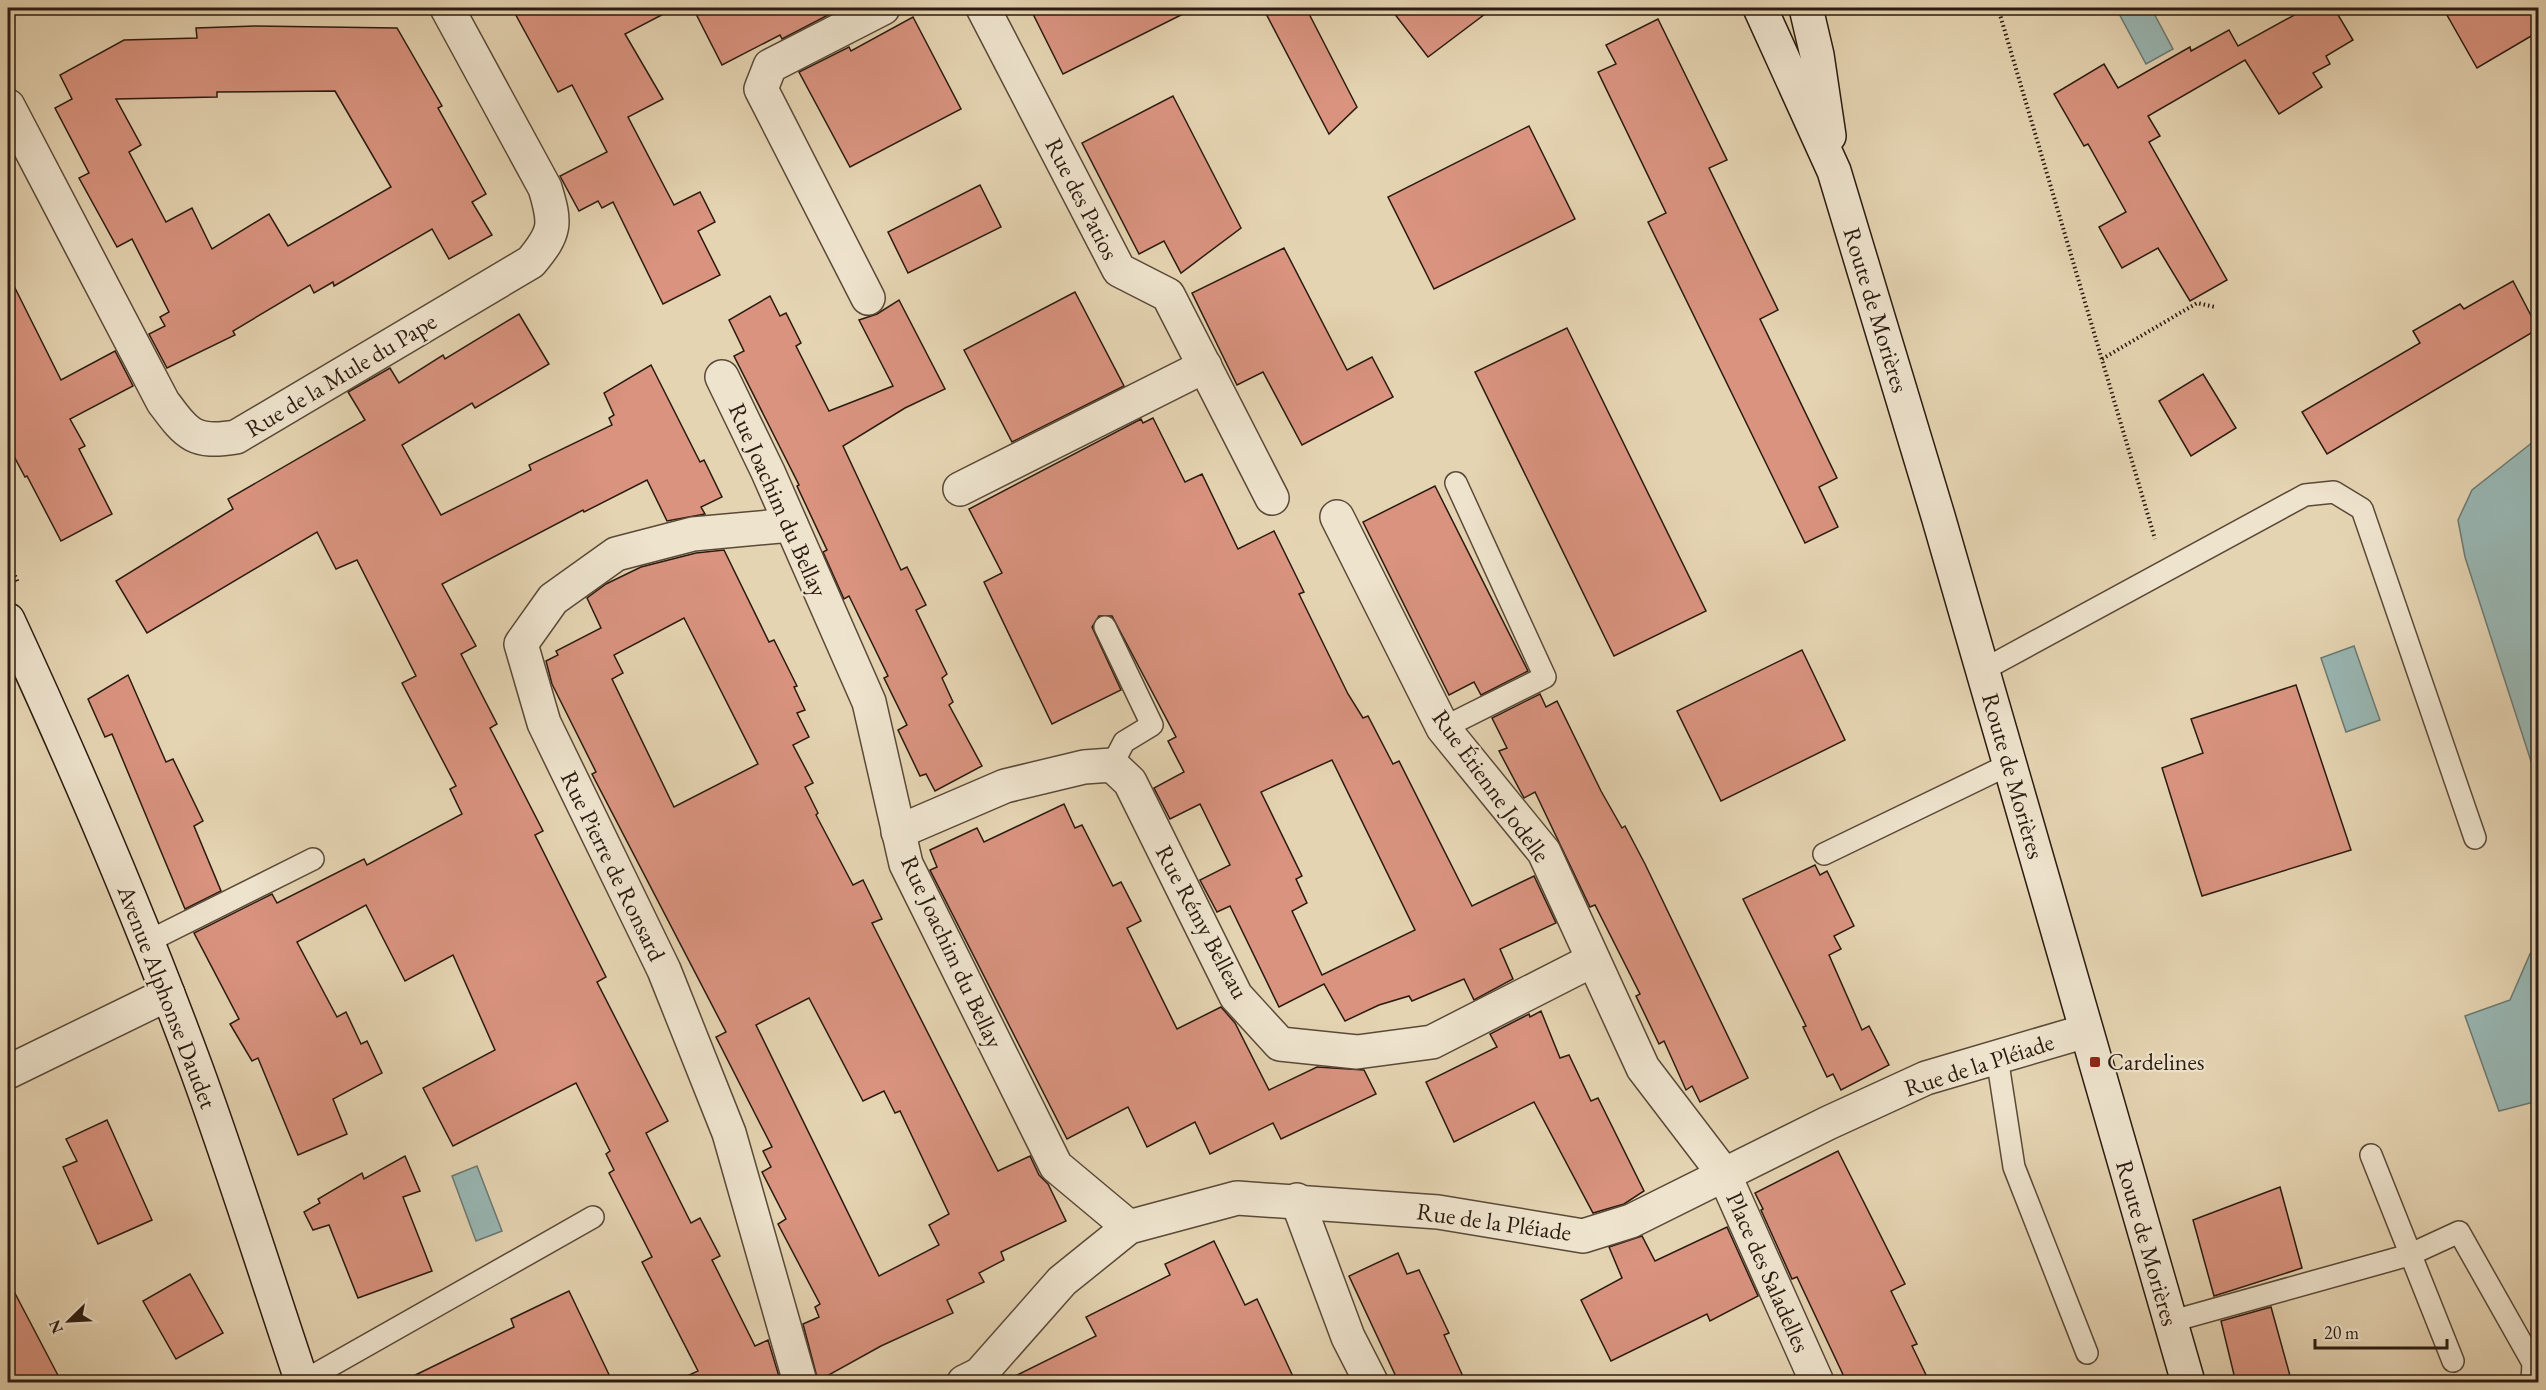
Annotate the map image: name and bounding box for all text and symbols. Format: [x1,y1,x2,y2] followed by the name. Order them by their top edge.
[1039,133,1126,265] street label: Rue des Patios
[1837,224,1916,396] street label: Route de Morières
[240,305,442,444] street label: Rue de la Mule du Pape
[722,398,835,602] street label: Rue Joachim du Bellay
[1975,689,2052,862] street label: Route de Morières
[1425,703,1557,868] street label: Rue Étienne Jodelle
[554,765,673,967] street label: Rue Pierre de Ronsard
[1149,839,1256,1004] street label: Rue Rémy Belleau
[894,851,1011,1053] street label: Rue Joachim du Bellay
[110,880,224,1113] street label: Avenue Alphonse Daudet
[1900,1026,2058,1103] street label: Rue de la Pléiade
[2107,1046,2205,1077] place label: Cardelines
[2088,1055,2102,1069] marker: Cardelines
[2109,1156,2186,1329] street label: Route de Morières
[1719,1187,1818,1357] street label: Place des Saladelles
[1415,1195,1573,1248] street label: Rue de la Pléiade
[39,1291,99,1351] north arrow
[2315,1312,2447,1350] scale bar
[44,1317,68,1337] text: N
[2324,1321,2359,1344] text: 20 m

